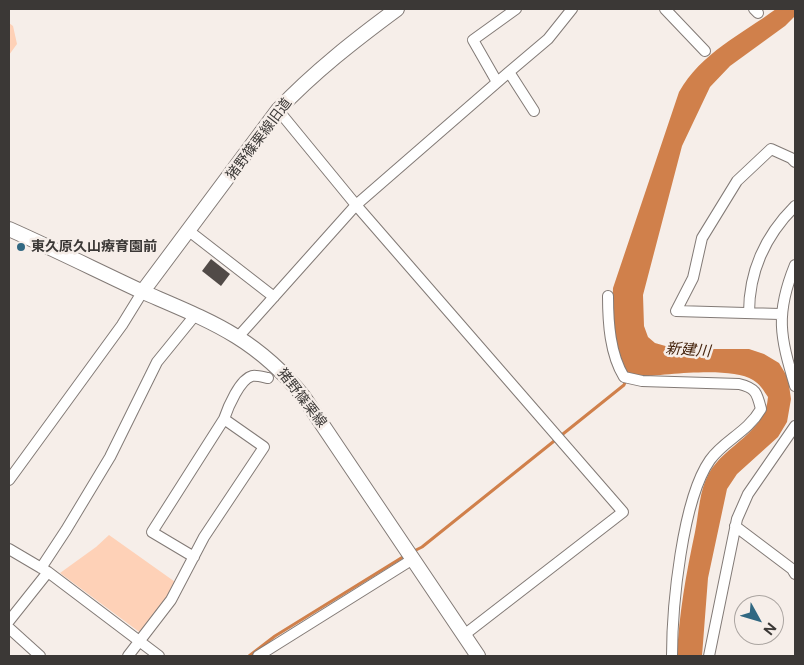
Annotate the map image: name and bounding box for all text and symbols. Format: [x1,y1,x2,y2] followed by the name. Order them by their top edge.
[223,95,295,183] street label: 猪野篠栗線旧道
[31,239,157,255] place label: 東久原久山療育園前
[15,241,27,253] marker: 東久原久山療育園前
[665,339,711,361] water label: 新建川
[274,365,330,431] street label: 猪野篠栗線
[734,595,784,645] north arrow
[760,620,780,638] text: N

